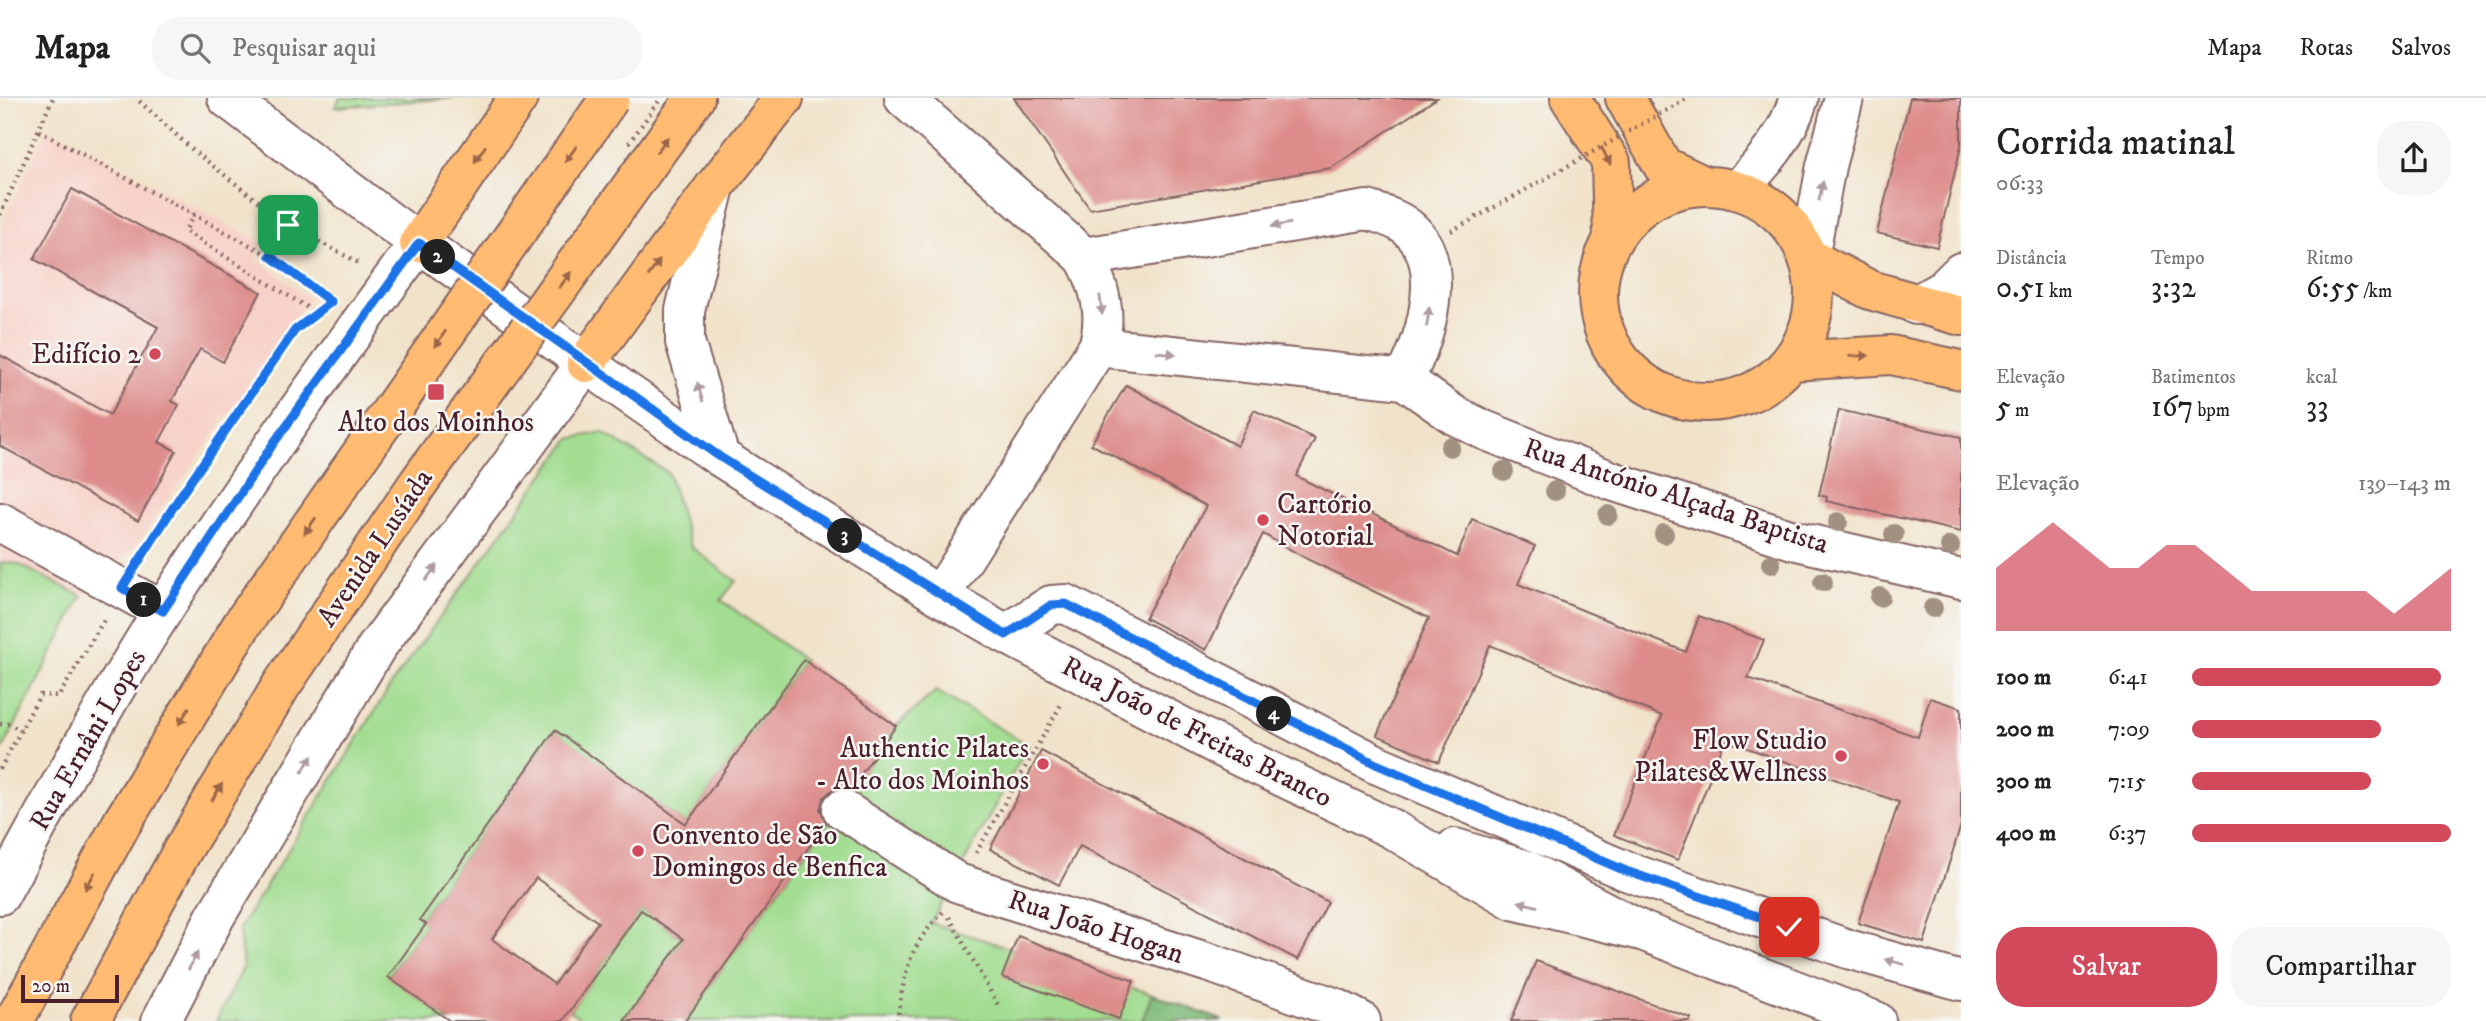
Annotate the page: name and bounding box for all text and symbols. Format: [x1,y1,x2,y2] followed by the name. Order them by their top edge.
[152,17,642,80] search box
[35,28,110,69] text: Mapa
[176,29,214,67] icon: search
[232,32,376,65] text: Pesquisar aqui
[2207,33,2262,63] text: Mapa
[2300,33,2353,63] text: Rotas
[2391,33,2451,63] text: Salvos
[1996,119,2235,167] text: Corrida matinal
[2377,121,2451,195] button: share
[655,136,669,154] one-way arrow
[474,145,487,164] one-way arrow
[564,145,578,163] one-way arrow
[1600,146,1611,166] one-way arrow
[1996,169,2044,198] text: 06:33
[1816,180,1827,202] one-way arrow
[258,195,318,255] pin
[269,206,307,244] icon: arrive
[1270,220,1292,231] one-way arrow
[420,240,456,274] pin: 2
[433,245,442,268] text: 2
[1996,247,2067,270] text: Distância
[2151,247,2204,270] text: Tempo
[2306,247,2353,270] text: Ritmo
[647,259,661,277] one-way arrow
[1996,270,2045,307] text: 0.51
[2151,270,2196,307] text: 3:32
[2306,270,2359,307] text: 6:55
[558,271,572,289] one-way arrow
[2045,280,2073,303] text: km
[2359,280,2392,303] text: /km
[1095,295,1106,317] one-way arrow
[1422,306,1433,328] one-way arrow
[433,330,447,348] one-way arrow
[31,337,141,372] place label: Edifício 2
[147,346,163,362] marker: Edifício 2
[1155,348,1177,359] one-way arrow
[1848,351,1870,362] one-way arrow
[1996,366,2065,389] text: Elevação
[2151,366,2236,389] text: Batimentos
[2306,366,2337,389] text: kcal
[695,381,705,402] one-way arrow
[426,382,446,402] marker: Alto dos Moinhos
[1996,389,2011,426] text: 5
[2151,389,2193,426] text: 167
[2306,389,2328,426] text: 33
[2011,399,2029,422] text: m
[2193,399,2230,422] text: bpm
[338,405,534,440] place label: Alto dos Moinhos
[1519,430,1833,562] street label: Rua António Alçada Baptista
[309,462,441,634] street label: Avenida Lusíada
[1996,469,2079,498] text: Elevação
[2358,469,2451,498] text: 139–143 m
[1277,487,1374,554] place label: Cartório Notorial
[1255,512,1271,528] marker: Cartório Notorial
[303,517,317,535] one-way arrow
[828,518,862,554] pin: 3
[841,524,848,547] text: 3
[423,565,438,583] one-way arrow
[127,582,162,618] pin: 1
[140,588,147,611] text: 1
[22,643,154,837] street label: Rua Ernâni Lopes
[1056,649,1338,815] street label: Rua João de Freitas Branco
[1996,663,2051,692] text: 100 m
[2108,663,2148,692] text: 6:41
[1256,696,1292,732] pin: 4
[1268,702,1279,725] text: 4
[178,706,190,725] one-way arrow
[1996,715,2054,744] text: 200 m
[2108,715,2150,744] text: 7:09
[1634,723,1827,790] place label: Flow Studio Pilates&Wellness
[816,731,1029,798] place label: Authentic Pilates - Alto dos Moinhos
[1833,748,1849,764] marker: Flow Studio Pilates&Wellness
[300,754,313,773] one-way arrow
[1035,756,1051,772] marker: Authentic Pilates - Alto dos Moinhos
[1996,767,2052,796] text: 300 m
[2108,767,2146,796] text: 7:15
[211,783,223,802] one-way arrow
[652,818,887,885] place label: Convento de São Domingos de Benfica
[1996,819,2056,848] text: 400 m
[2108,819,2147,848] text: 6:37
[630,843,646,859] marker: Convento de São Domingos de Benfica
[84,871,96,890] one-way arrow
[1004,882,1189,972] street label: Rua João Hogan
[1759,897,1819,957] pin
[1517,898,1539,909] one-way arrow
[1770,908,1808,946] icon: check
[1996,927,2217,1007] button: Salvar
[2231,927,2451,1007] button: Compartilhar
[186,950,198,970] one-way arrow
[1885,957,1906,967] one-way arrow
[21,972,119,1004] scale bar
[32,975,70,998] text: 20 m

